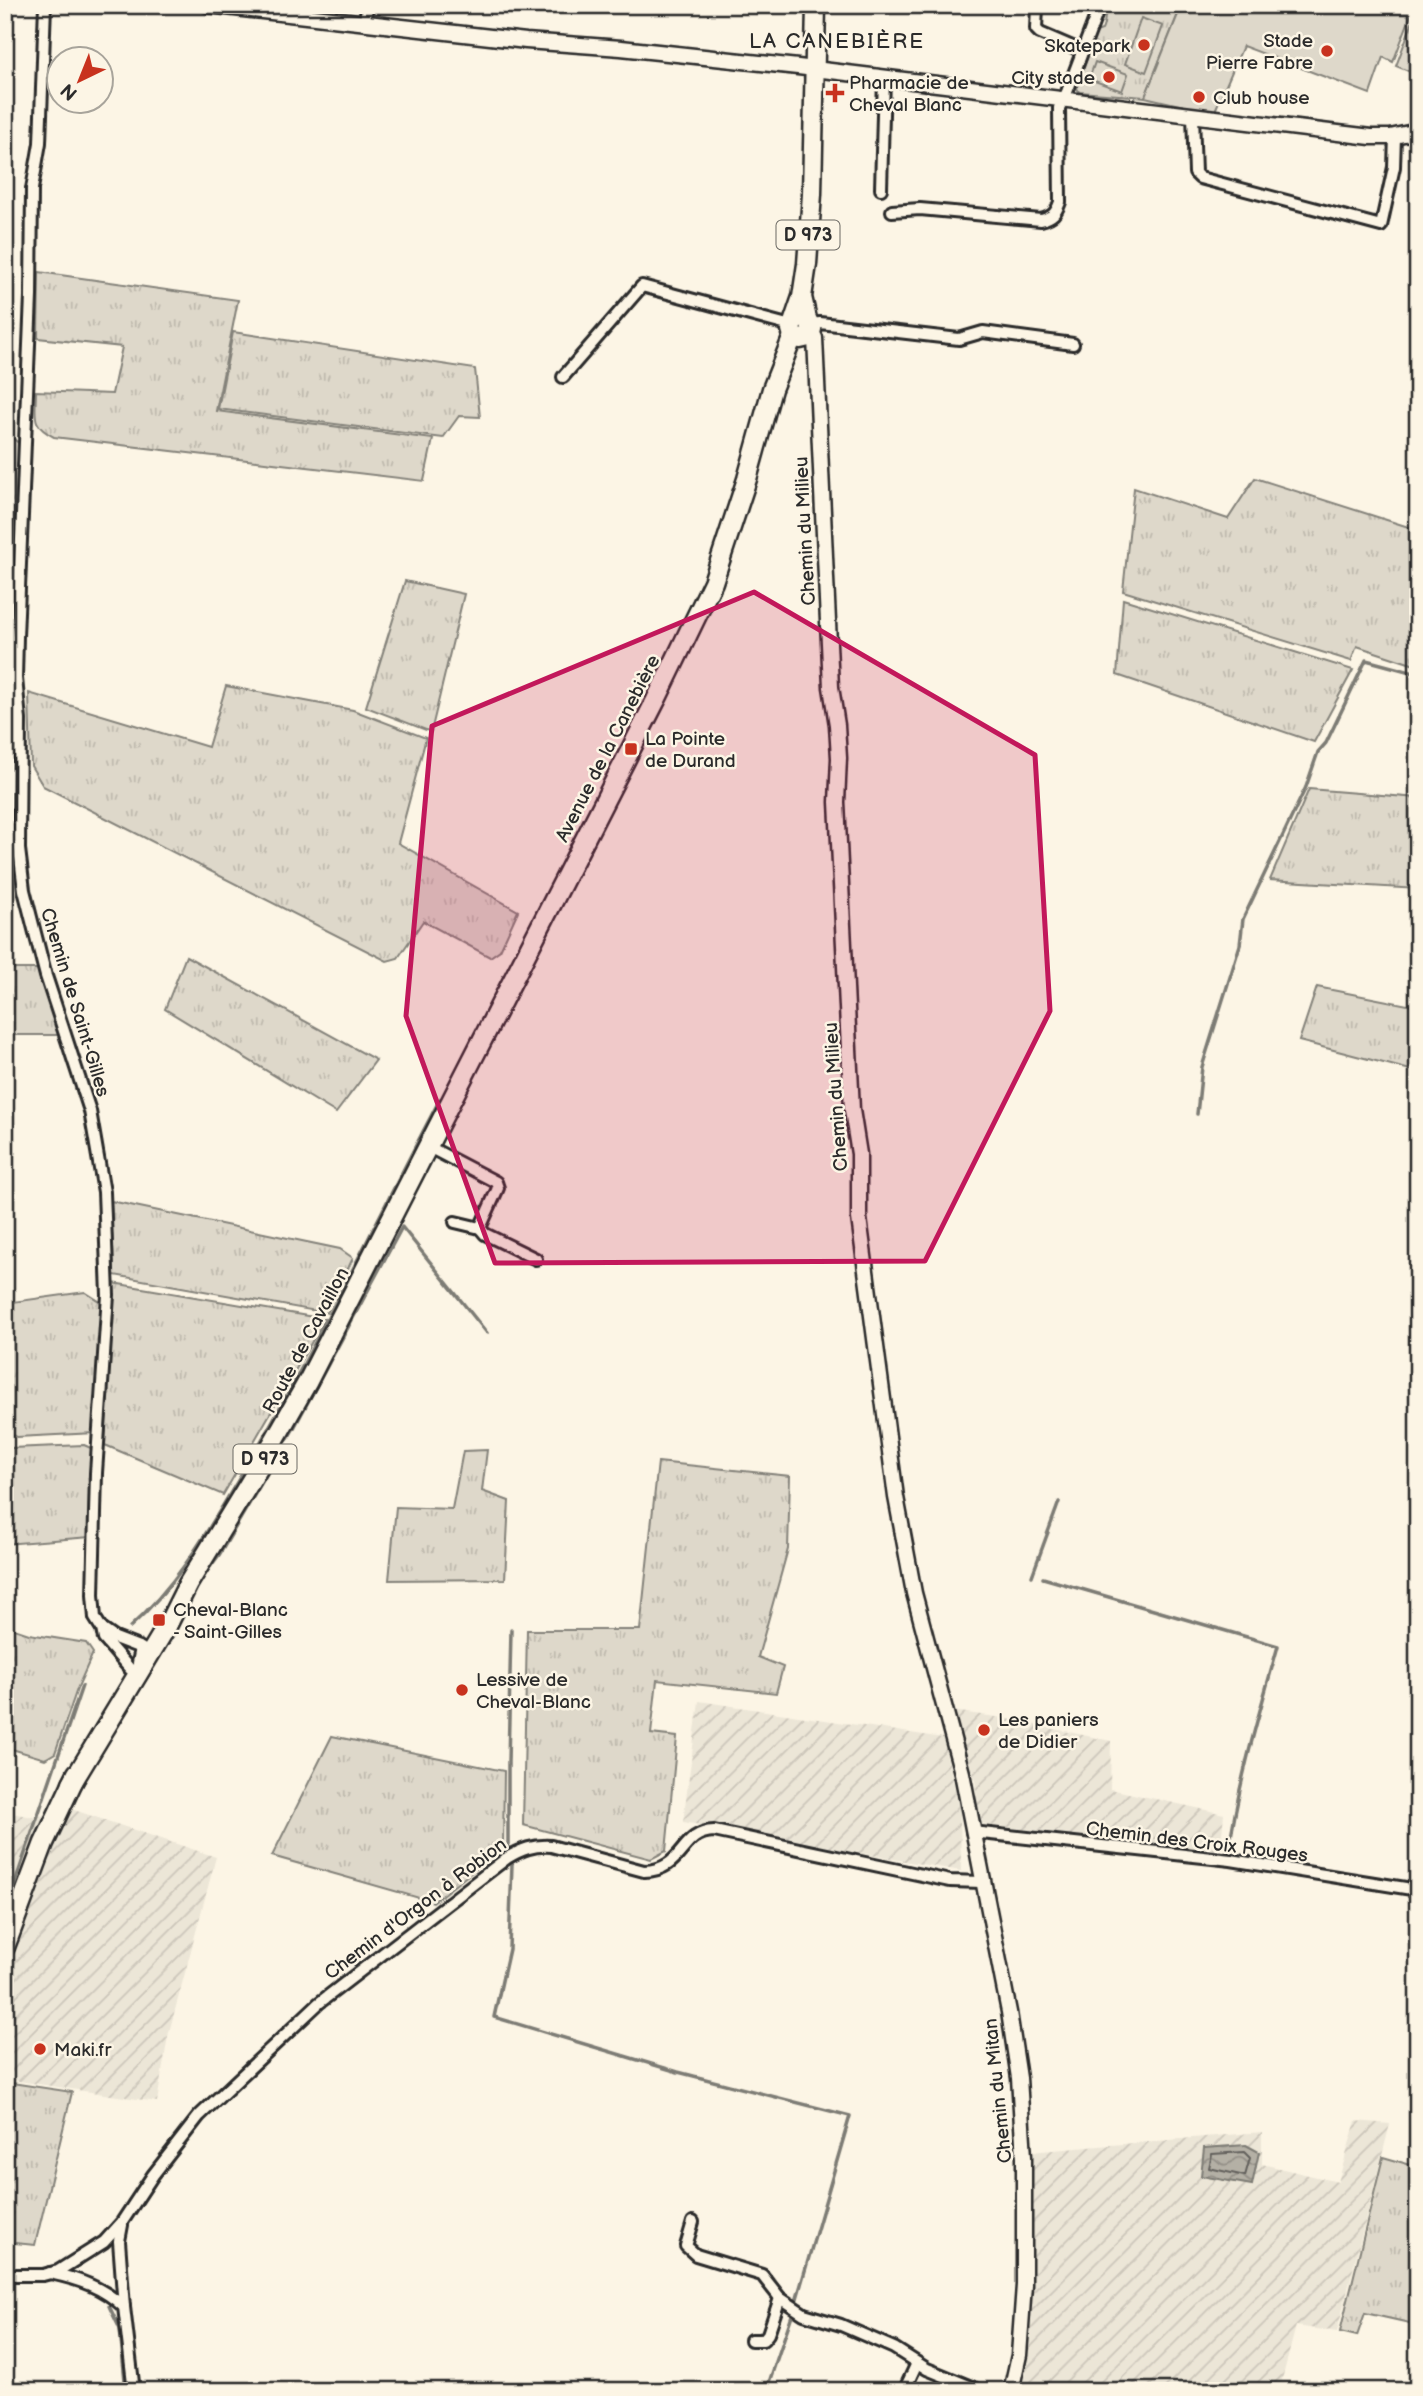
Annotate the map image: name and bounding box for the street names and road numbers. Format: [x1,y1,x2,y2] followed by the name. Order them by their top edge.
[776,220,840,249] road number: D 973
[790,456,821,606] street label: Chemin du Milieu
[551,651,666,846] street label: Avenue de la Canebière
[35,905,114,1100] street label: Chemin de Saint-Gilles
[820,1022,853,1172] street label: Chemin du Milieu
[258,1264,354,1418] street label: Route de Cavaillon
[233,1444,296,1474] road number: D 973
[1084,1817,1309,1868] street label: Chemin des Croix Rouges
[320,1833,511,1985] street label: Chemin d'Orgon à Robion
[979,2017,1018,2164] street label: Chemin du Mitan

